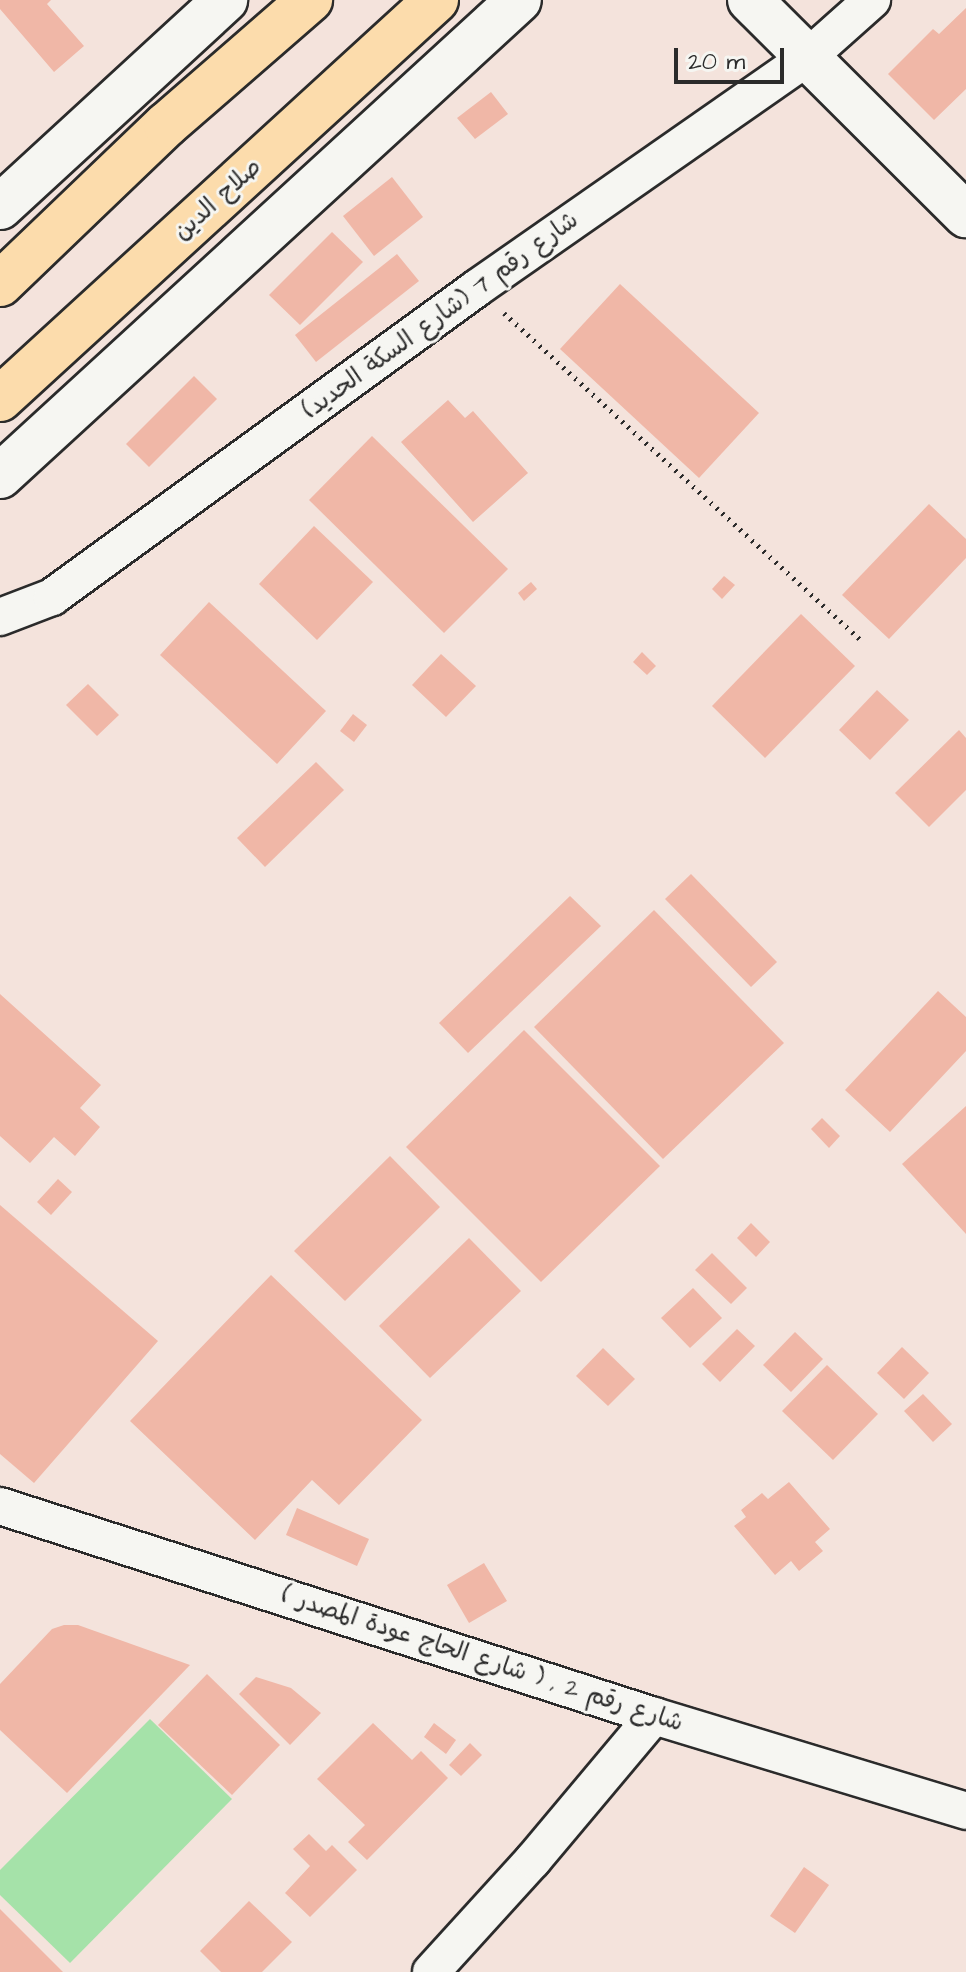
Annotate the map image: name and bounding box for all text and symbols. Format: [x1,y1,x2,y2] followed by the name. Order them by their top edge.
[678,32,788,82] scale bar
[688,45,745,79] text: 20 m
[168,153,268,247] street label: صلاح الدين
[298,206,584,426] street label: شارع رقم 7 (شارع السكة الحديد)
[278,1581,686,1739] street label: شارع رقم 2 , ( شارع الحاج عودة المصدر )

